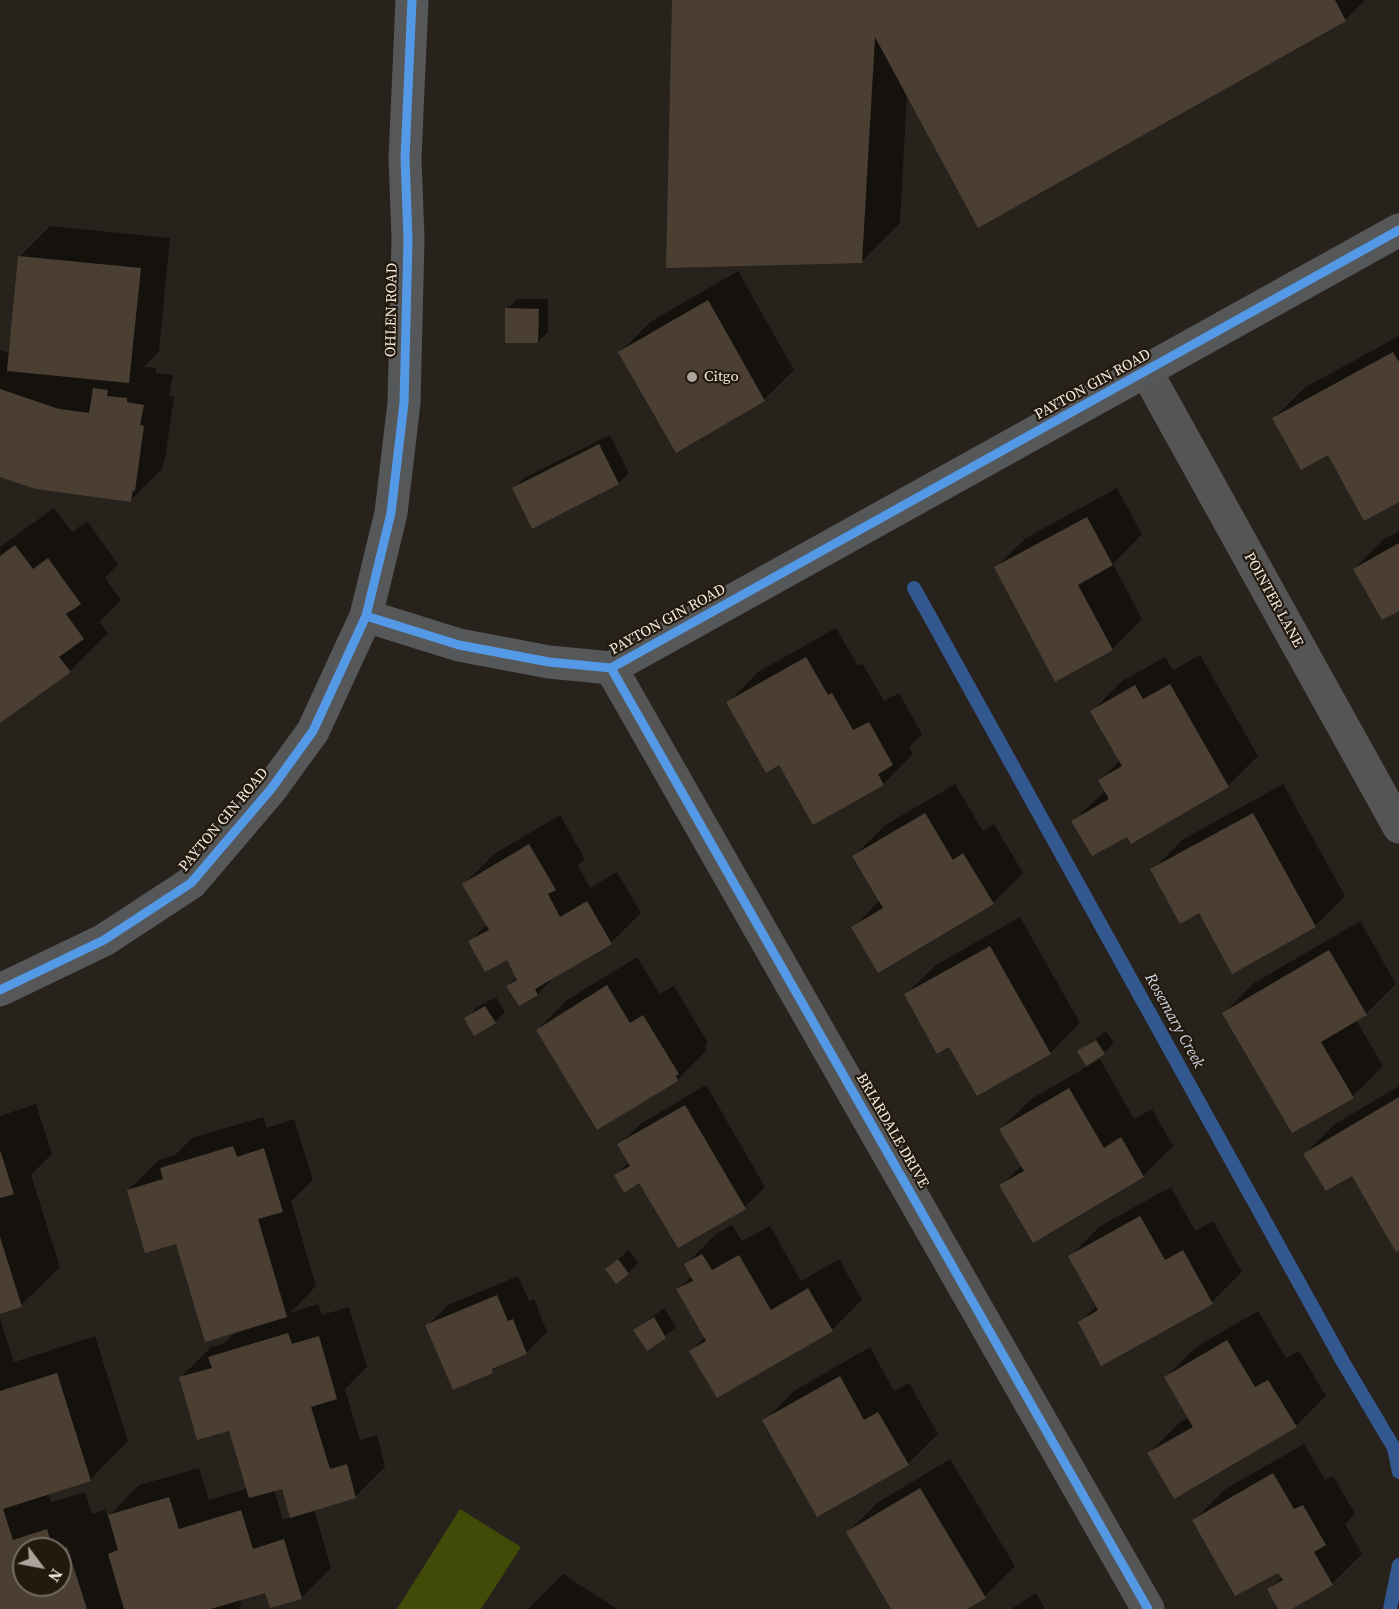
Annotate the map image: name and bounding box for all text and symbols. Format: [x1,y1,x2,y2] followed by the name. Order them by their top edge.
[382,263,402,357] street label: OHLEN ROAD
[1032,346,1154,424] street label: PAYTON GIN ROAD
[704,368,739,386] place label: Citgo
[685,370,699,384] marker: Citgo
[1240,549,1306,651] street label: POINTER LANE
[607,581,729,659] street label: PAYTON GIN ROAD
[175,764,273,876] street label: PAYTON GIN ROAD
[1140,970,1208,1072] water label: Rosemary Creek
[852,1070,932,1192] street label: BRIARDALE DRIVE
[12,1537,72,1597] north arrow
[43,1565,68,1586] text: N

